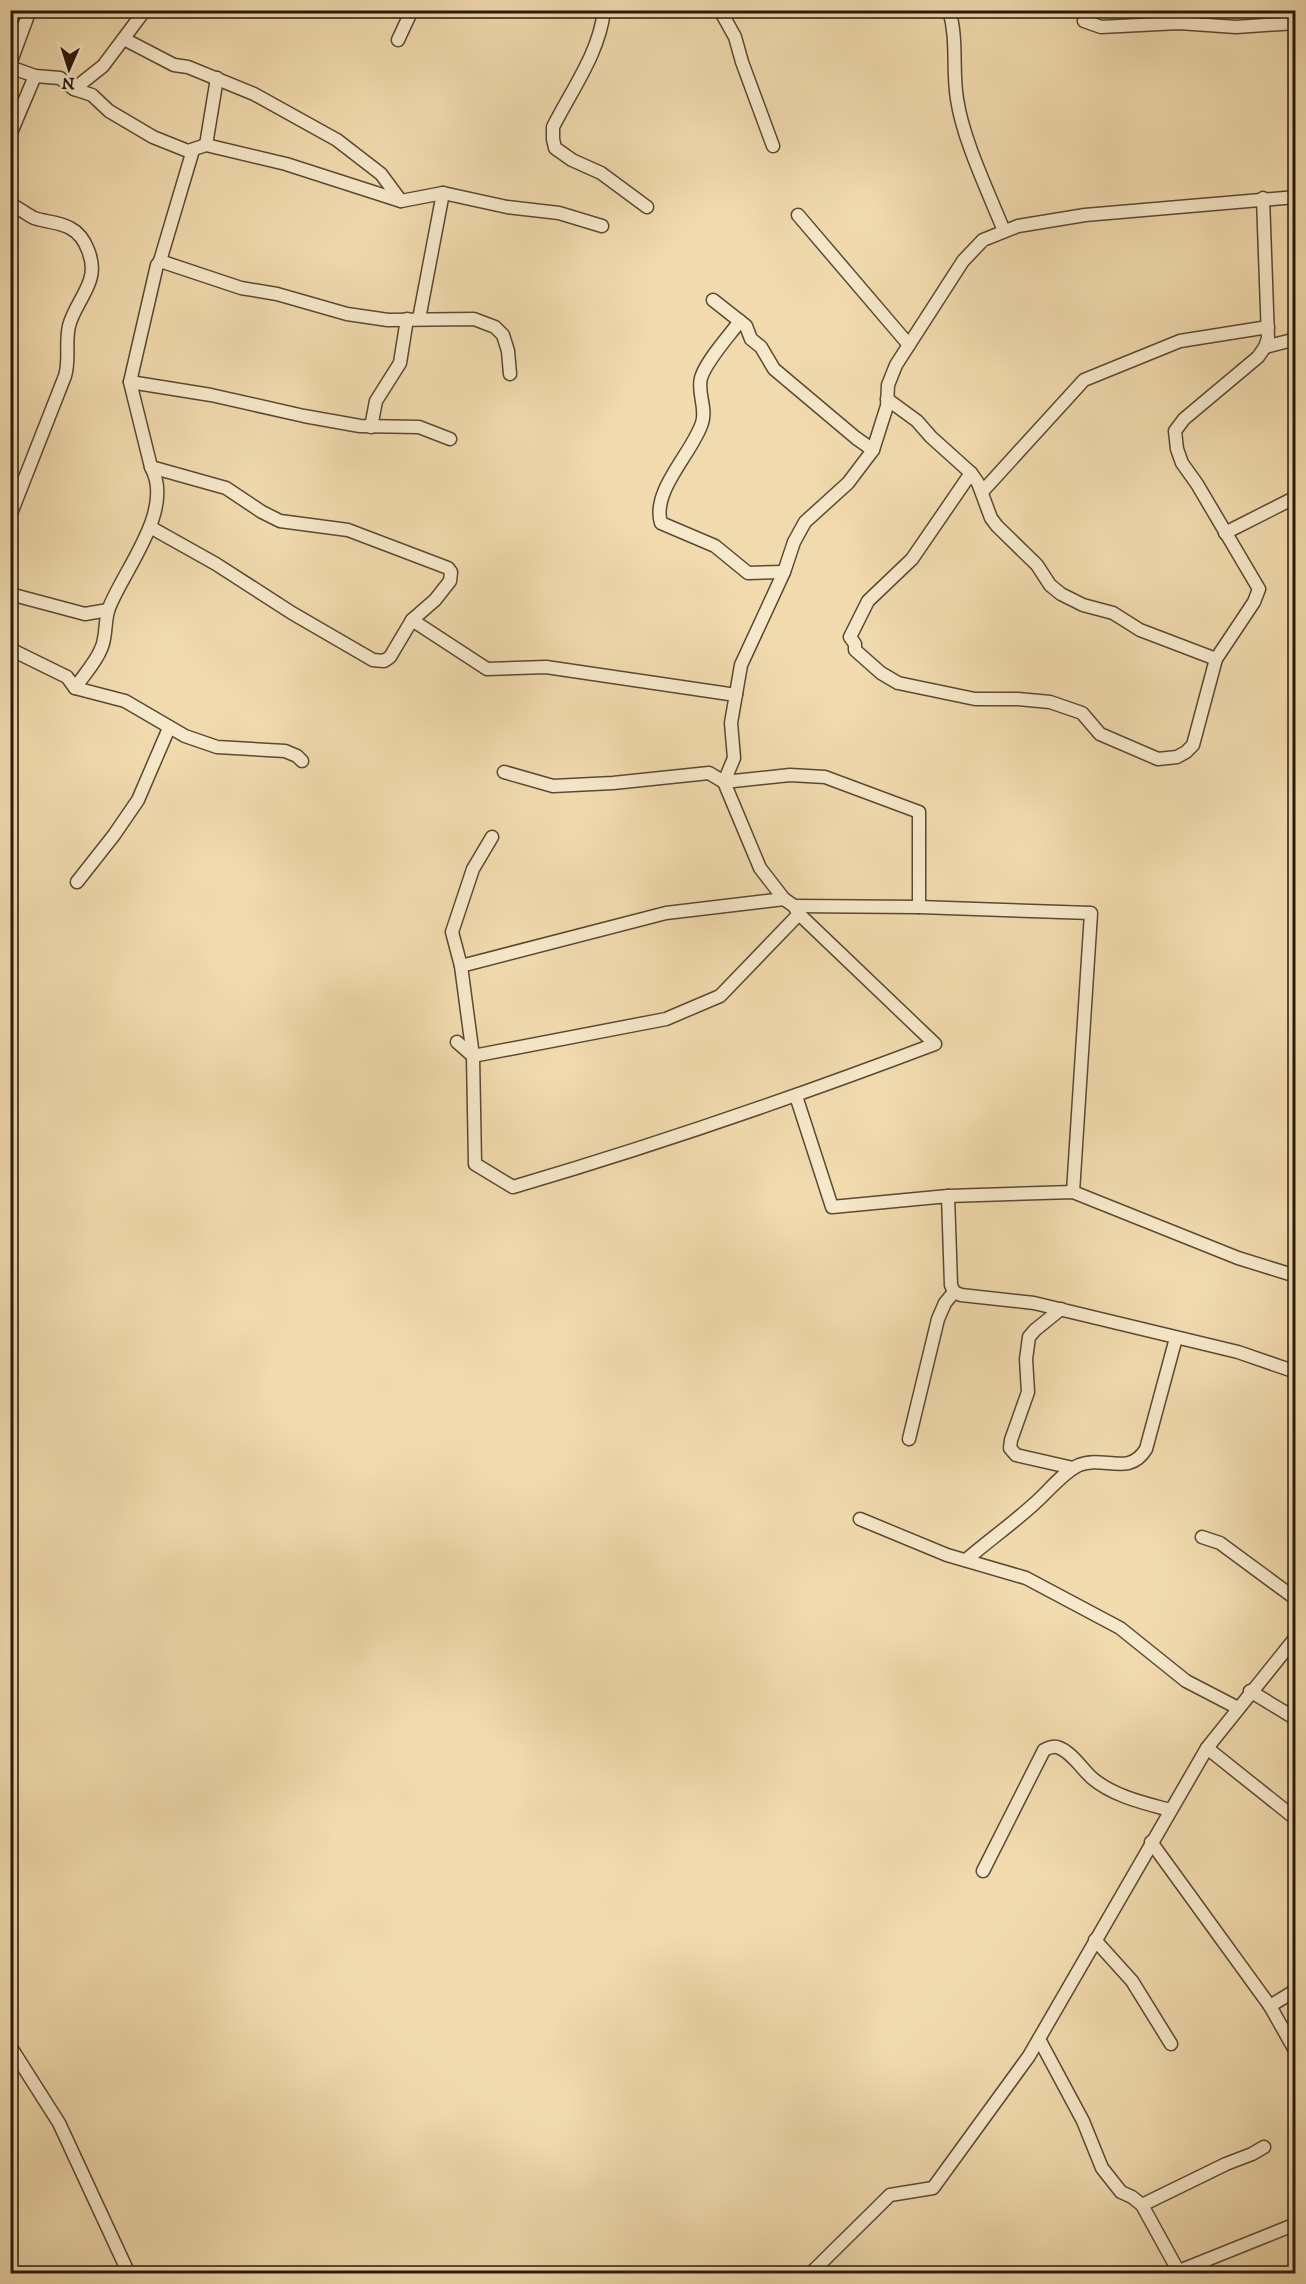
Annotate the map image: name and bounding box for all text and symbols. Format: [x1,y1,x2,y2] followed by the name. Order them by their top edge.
[39,39,99,99] north arrow
[61,73,75,93] text: N

